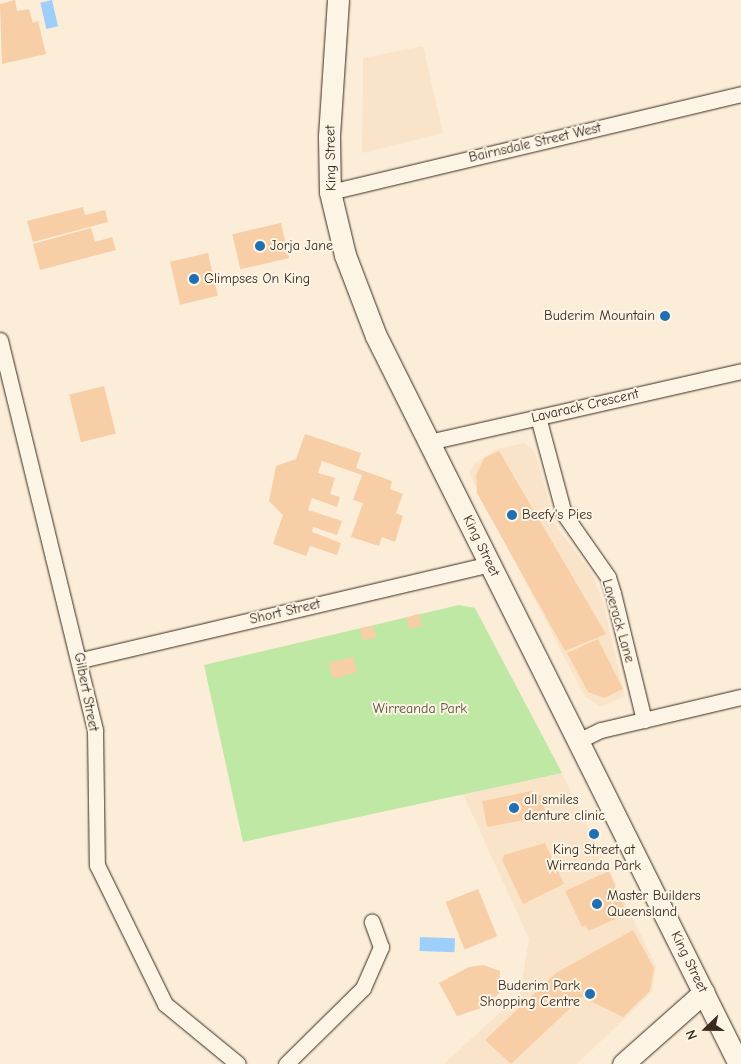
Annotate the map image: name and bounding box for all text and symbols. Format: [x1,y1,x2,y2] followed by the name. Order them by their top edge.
[467,120,603,166] street label: Bairnsdale Street West
[322,125,340,191] street label: King Street
[270,238,333,254] place label: Jorja Jane
[254,240,266,252] marker: Jorja Jane
[204,271,310,287] place label: Glimpses On King
[188,273,200,285] marker: Glimpses On King
[544,308,655,324] place label: Buderim Mountain
[659,310,671,322] marker: Buderim Mountain
[530,385,640,427] street label: Lavarack Crescent
[522,507,592,523] place label: Beefy's Pies
[506,509,518,521] marker: Beefy's Pies
[459,513,503,579] street label: King Street
[598,577,638,665] street label: Laverack Lane
[248,596,322,628] street label: Short Street
[70,651,102,733] street label: Gilbert Street
[373,701,467,717] park label: Wirreanda Park
[524,792,605,824] place label: all smiles denture clinic
[508,802,520,814] marker: all smiles denture clinic
[588,828,600,840] marker: King Street at Wirreanda Park
[547,842,641,874] place label: King Street at Wirreanda Park
[607,888,701,920] place label: Master Builders Queensland
[591,898,603,910] marker: Master Builders Queensland
[667,929,711,995] street label: King Street
[480,978,580,1010] place label: Buderim Park Shopping Centre
[584,988,596,1000] marker: Buderim Park Shopping Centre
[681,1004,731,1054] north arrow
[682,1027,701,1042] text: N

